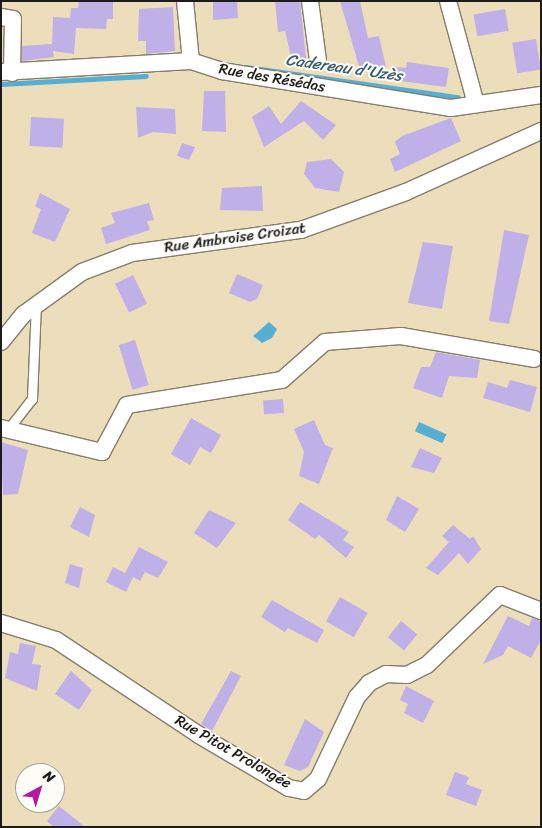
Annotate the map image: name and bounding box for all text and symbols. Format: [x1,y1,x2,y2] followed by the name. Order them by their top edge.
[285,50,403,86] water label: Cadereau d'Uzès
[217,60,327,96] street label: Rue des Résédas
[163,219,307,257] street label: Rue Ambroise Croizat
[171,711,295,793] street label: Rue Pitot Prolongée
[15,763,65,813] north arrow
[37,764,61,789] text: N

